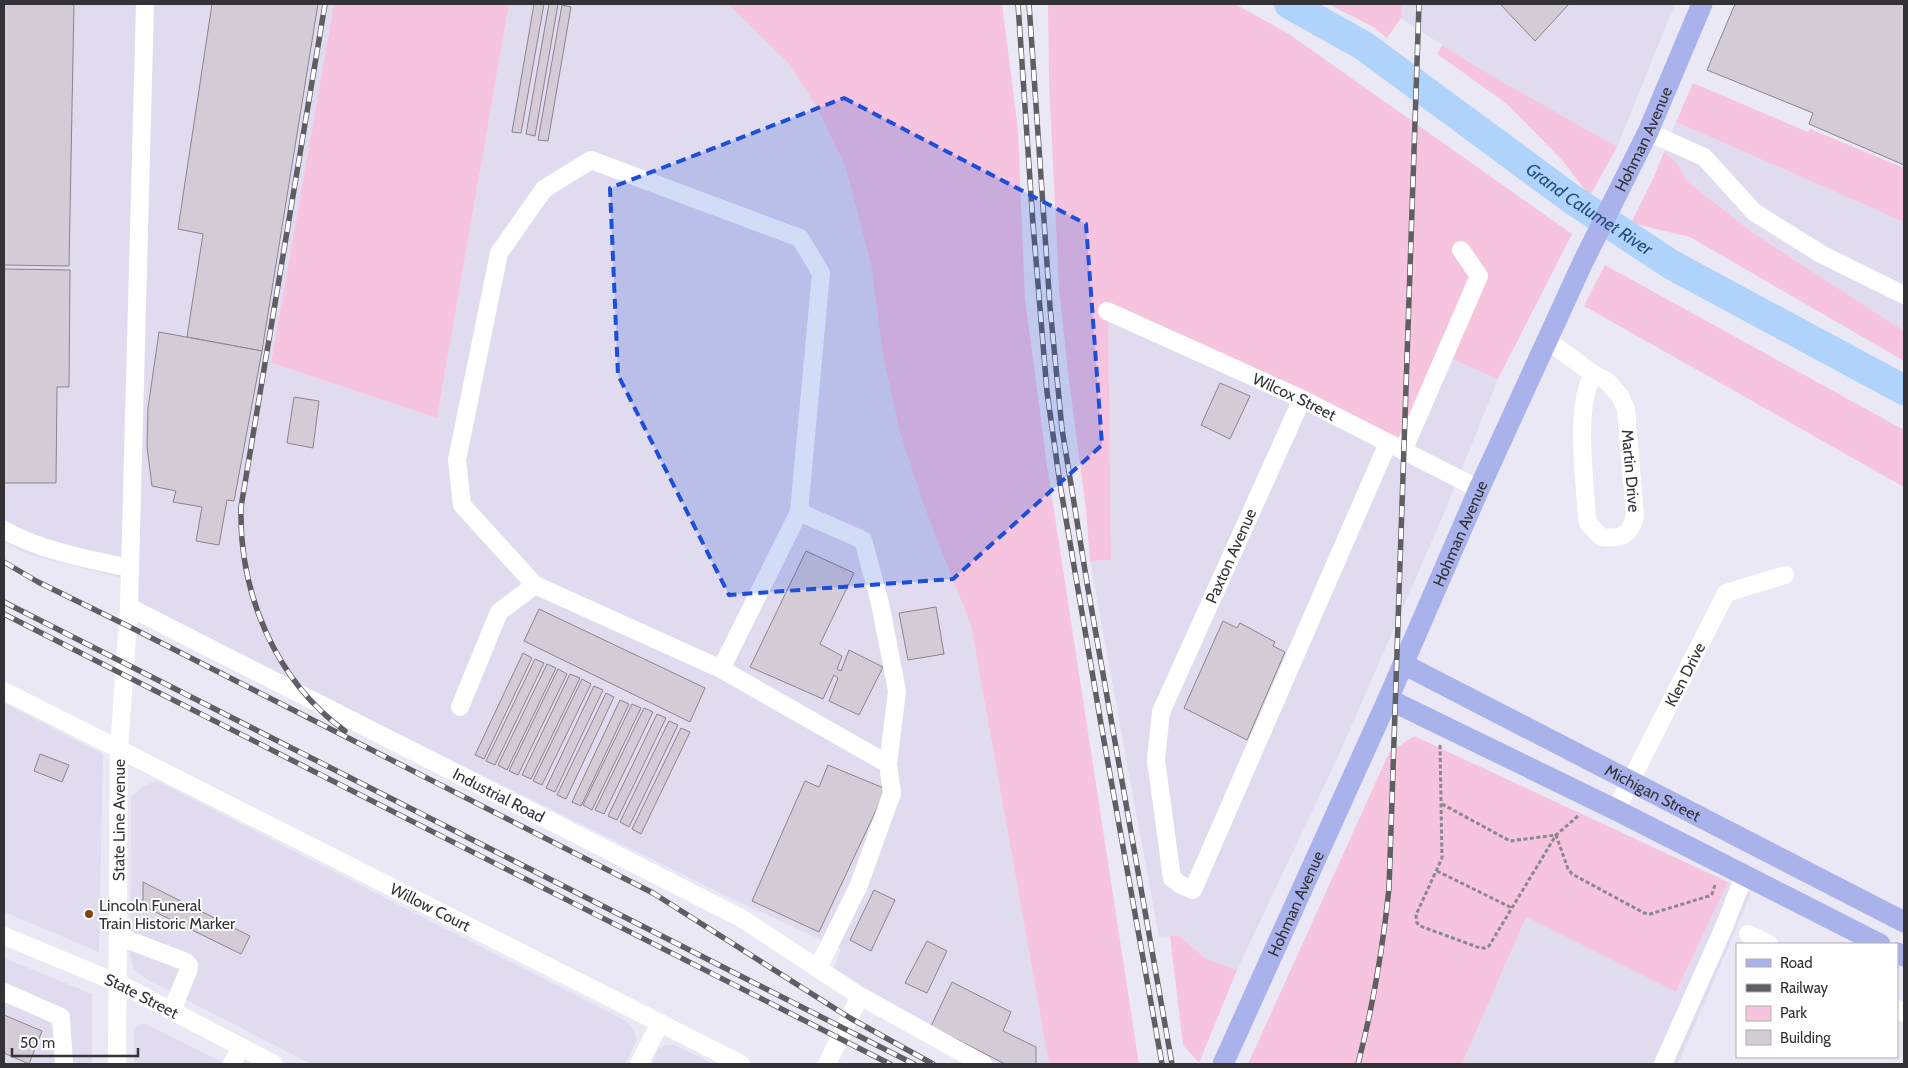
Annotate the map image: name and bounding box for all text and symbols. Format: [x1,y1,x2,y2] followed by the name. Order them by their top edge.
[1610,84,1676,195] street label: Hohman Avenue
[1521,158,1658,261] water label: Grand Calumet River
[1250,369,1340,425] street label: Wilcox Street
[1618,429,1644,513] street label: Martin Drive
[1428,477,1491,589] street label: Hohman Avenue
[1202,506,1260,606] street label: Paxton Avenue
[1661,639,1709,710] street label: Klen Drive
[109,759,128,881] street label: State Line Avenue
[1602,760,1704,825] street label: Michigan Street
[450,764,548,826] street label: Industrial Road
[1263,848,1328,959] street label: Hohman Avenue
[387,879,474,935] street label: Willow Court
[99,896,236,933] place label: Lincoln Funeral Train Historic Marker
[83,908,95,920] marker: Lincoln Funeral Train Historic Marker
[1736,943,1898,1058] legend
[1780,954,1813,972] text: Road
[102,969,182,1023] street label: State Street
[1780,979,1829,997] text: Railway
[1780,1004,1807,1022] text: Park
[12,1026,139,1058] scale bar
[1780,1029,1831,1047] text: Building
[20,1034,55,1052] text: 50 m

